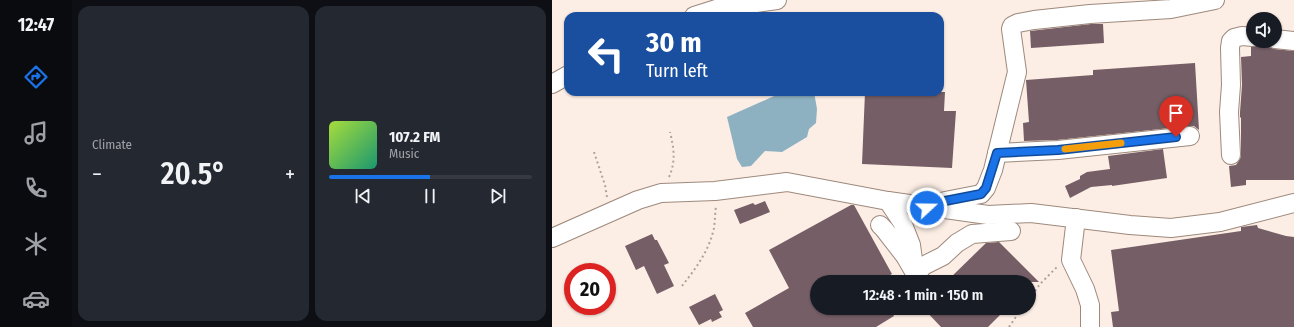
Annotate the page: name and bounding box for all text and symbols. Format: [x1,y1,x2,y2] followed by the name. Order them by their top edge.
[1246,12,1282,48] map controls
[1246,12,1282,48] button: sound
[18,14,54,36] text: 12:47
[646,26,702,59] text: 30 m
[580,28,632,80] icon: left
[646,60,708,82] text: Turn left
[22,63,50,91] icon: directions
[1159,96,1193,137] pin
[1165,102,1187,124] icon: arrive
[22,119,50,147] icon: music
[389,128,440,146] text: 107.2 FM
[92,137,132,152] text: Climate
[389,146,419,161] text: Music
[161,156,226,192] text: 20.5°
[92,161,102,188] text: −
[285,161,295,188] text: +
[22,174,50,202] icon: phone
[352,185,374,207] icon: previous
[419,185,441,207] icon: pause
[487,185,509,207] icon: next
[906,187,948,229] position arrow
[22,230,50,258] icon: climate
[564,263,616,315] speed limit sign: 20
[22,285,50,313] icon: car
[863,286,983,304] text: 12:48 · 1 min · 150 m

